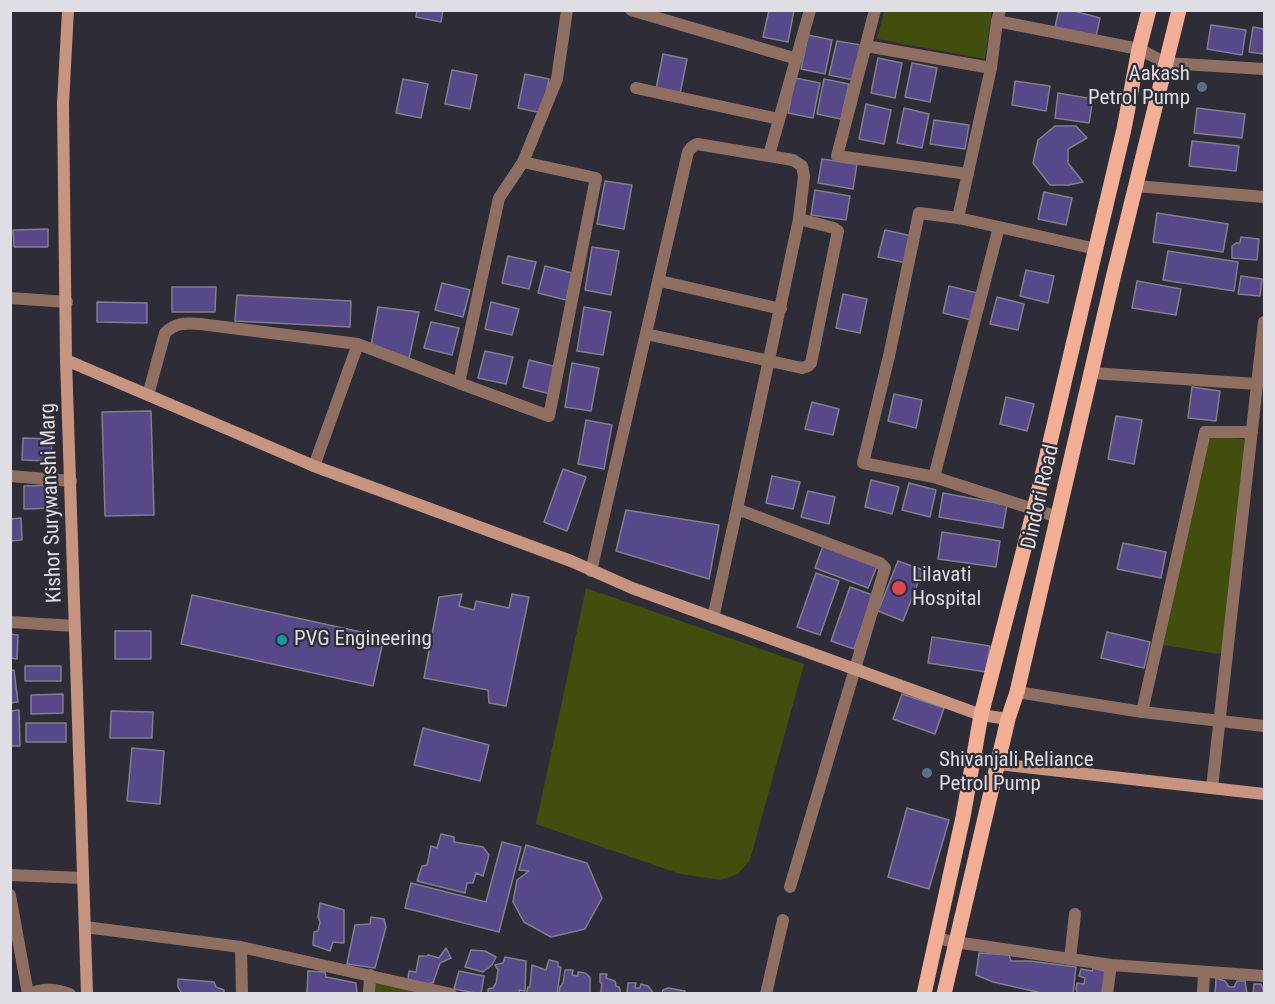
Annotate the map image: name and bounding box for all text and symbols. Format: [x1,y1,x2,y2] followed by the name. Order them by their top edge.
[1088,62,1190,112] place label: Aakash Petrol Pump
[1195,80,1209,94] marker: Aakash Petrol Pump
[36,403,68,603] street label: Kishor Surywanshi Marg
[1017,442,1065,552] street label: Dindori Road
[912,563,981,613] place label: Lilavati Hospital
[890,579,908,597] marker: Lilavati Hospital
[294,627,432,653] place label: PVG Engineering
[275,633,289,647] marker: PVG Engineering
[939,748,1094,798] place label: Shivanjali Reliance Petrol Pump
[920,766,934,780] marker: Shivanjali Reliance Petrol Pump

